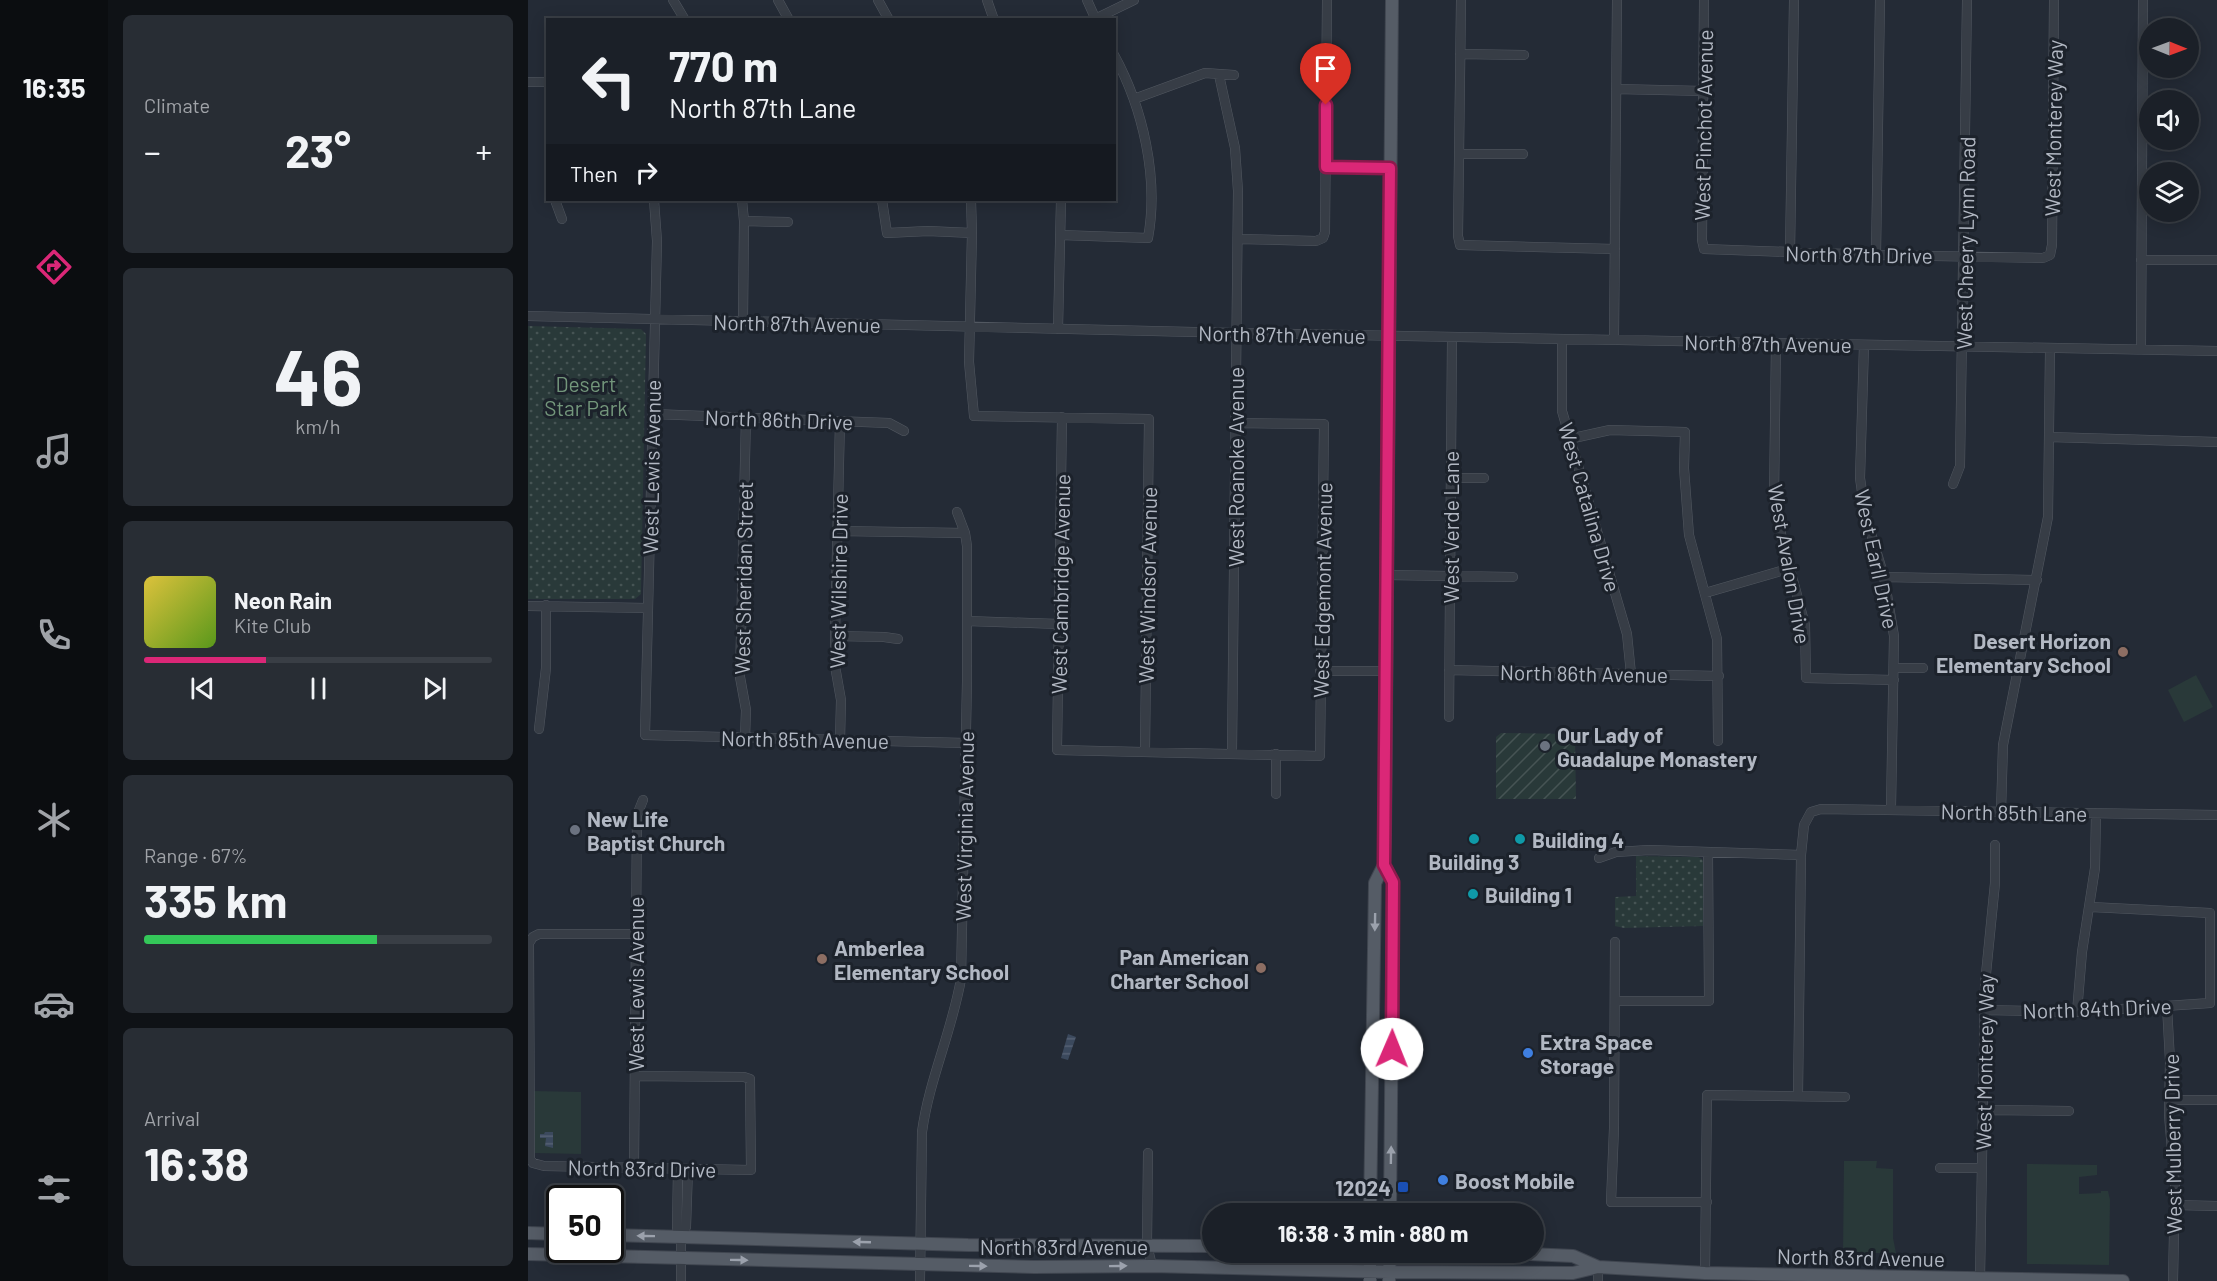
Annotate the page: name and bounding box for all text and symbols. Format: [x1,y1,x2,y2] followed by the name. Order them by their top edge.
[2139,18,2199,78] north arrow
[2139,18,2199,222] map controls
[1689,29,1717,221] street label: West Pinchot Avenue
[2039,39,2067,217] street label: West Monterey Way
[669,40,778,90] text: 770 m
[570,42,648,120] icon: left
[1300,43,1351,105] pin
[1309,52,1342,85] icon: arrive
[22,71,86,103] text: 16:35
[2139,90,2199,150] button: sound
[669,91,856,123] text: North 87th Lane
[144,93,210,117] text: Climate
[285,123,351,177] text: 23°
[144,131,161,171] text: −
[475,131,492,171] text: +
[1951,136,1979,350] street label: West Cheery Lynn Road
[630,156,663,189] icon: right
[570,160,618,186] text: Then
[2139,162,2199,222] button: layers
[1785,240,1933,268] street label: North 87th Drive
[33,246,75,288] icon: directions
[713,309,881,337] street label: North 87th Avenue
[1198,320,1366,348] street label: North 87th Avenue
[273,328,363,422] text: 46
[1684,329,1852,357] street label: North 87th Avenue
[1223,367,1248,567] street label: West Roanoke Avenue
[544,371,628,420] park label: Desert Star Park
[637,379,665,555] street label: West Lewis Avenue
[704,404,854,434] street label: North 86th Drive
[295,414,341,438] text: km/h
[1554,419,1626,595] street label: West Catalina Drive
[33,430,75,472] icon: music
[1438,451,1463,603] street label: West Verde Lane
[1046,474,1074,694] street label: West Cambridge Avenue
[729,481,757,675] street label: West Sheridan Street
[1308,482,1336,698] street label: West Edgemont Avenue
[1764,482,1816,646] street label: West Avalon Drive
[1133,486,1161,684] street label: West Windsor Avenue
[1850,487,1904,631] street label: West Earll Drive
[824,493,852,669] street label: West Wilshire Drive
[234,587,332,613] text: Neon Rain
[234,613,311,637] text: Kite Club
[33,614,75,656] icon: phone
[1936,628,2111,677] place label: Desert Horizon Elementary School
[2116,645,2130,659] marker: Desert Horizon Elementary School
[1500,659,1668,687] street label: North 86th Avenue
[186,672,219,705] icon: previous
[302,672,335,705] icon: pause
[418,672,451,705] icon: next
[1557,722,1758,771] place label: Our Lady of Guadalupe Monastery
[721,725,889,753] street label: North 85th Avenue
[950,731,978,921] street label: West Virginia Avenue
[1538,739,1552,753] marker: Our Lady of Guadalupe Monastery
[1940,798,2088,826] street label: North 85th Lane
[33,799,75,841] icon: climate
[587,806,725,855] place label: New Life Baptist Church
[568,823,582,837] marker: New Life Baptist Church
[1532,827,1624,852] place label: Building 4
[1467,832,1481,846] marker: Building 3
[1513,832,1527,846] marker: Building 4
[144,843,248,867] text: Range · 67%
[1429,849,1519,874] place label: Building 3
[144,873,287,927] text: 335 km
[1485,882,1572,907] place label: Building 1
[1466,887,1480,901] marker: Building 1
[623,897,648,1071] street label: West Lewis Avenue
[1370,912,1380,931] one-way arrow
[834,935,1009,984] place label: Amberlea Elementary School
[1110,944,1249,993] place label: Pan American Charter School
[815,952,829,966] marker: Amberlea Elementary School
[1254,961,1268,975] marker: Pan American Charter School
[1970,973,1998,1151] street label: West Monterey Way
[33,983,75,1025] icon: car
[2022,993,2172,1023] street label: North 84th Drive
[1360,1017,1424,1081] position arrow
[1540,1029,1653,1078] place label: Extra Space Storage
[1521,1046,1535,1060] marker: Extra Space Storage
[2158,1054,2186,1234] street label: West Mulberry Drive
[144,1106,200,1130] text: Arrival
[144,1136,249,1190] text: 16:38
[1386,1146,1396,1165] one-way arrow
[568,1154,716,1182] street label: North 83rd Drive
[33,1168,75,1210] icon: filters
[1455,1168,1575,1193] place label: Boost Mobile
[1436,1173,1450,1187] marker: Boost Mobile
[1335,1175,1391,1200] place label: 12024
[1396,1180,1410,1194] marker: 12024
[546,1185,624,1263] speed limit sign: 50
[1278,1220,1468,1246] text: 16:38 · 3 min · 880 m
[636,1231,655,1241] one-way arrow
[980,1234,1148,1259] street label: North 83rd Avenue
[852,1237,871,1247] one-way arrow
[1777,1243,1945,1271] street label: North 83rd Avenue
[730,1255,749,1264] one-way arrow
[969,1261,988,1271] one-way arrow
[1108,1261,1127,1271] one-way arrow

